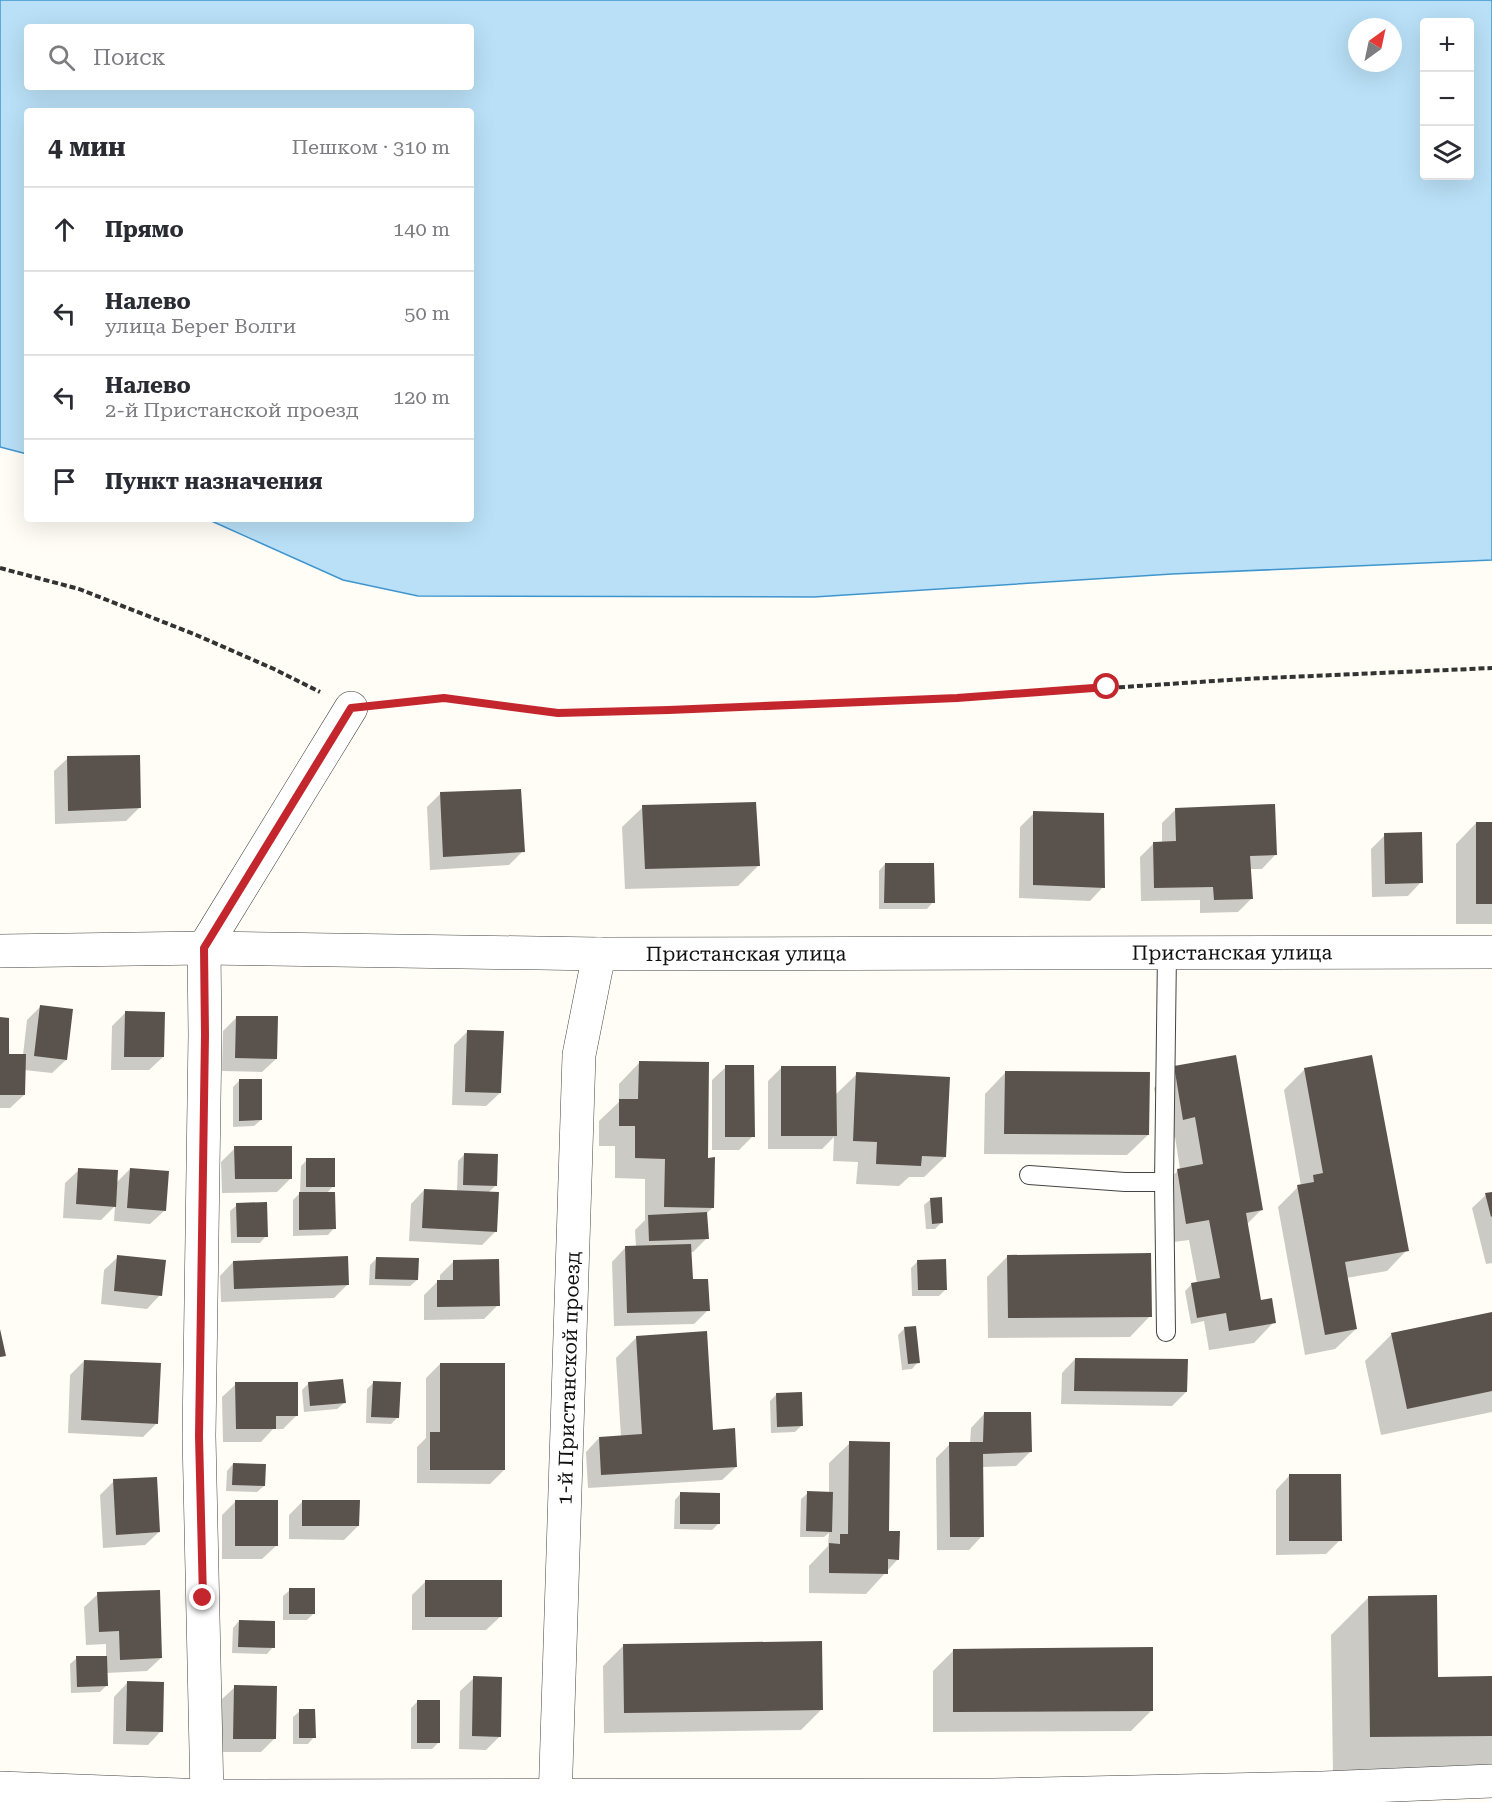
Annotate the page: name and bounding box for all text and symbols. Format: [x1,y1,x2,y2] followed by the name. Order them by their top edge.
[1348,18,1402,72] north arrow
[1420,18,1474,180] map controls
[1420,18,1474,72] button: +
[24,24,474,90] search box
[45,41,78,74] icon: search
[93,45,165,70] text: Поиск
[1420,72,1474,126] button: −
[1420,126,1474,180] button: layers
[48,132,126,162] text: 4 мин
[292,135,450,159] text: Пешком · 310 m
[48,213,81,246] icon: ahead
[105,217,184,242] text: Прямо
[393,217,450,241] text: 140 m
[105,289,191,314] text: Налево
[48,297,81,330] icon: left
[404,301,450,325] text: 50 m
[105,314,296,338] text: улица Берег Волги
[105,373,191,398] text: Налево
[48,381,81,414] icon: left
[393,385,450,409] text: 120 m
[105,398,359,422] text: 2-й Пристанской проезд
[48,465,81,498] icon: arrive
[105,469,323,494] text: Пункт назначения
[1093,673,1119,699] route start
[1132,940,1332,965] street label: Пристанская улица
[646,941,846,966] street label: Пристанская улица
[553,1251,585,1505] street label: 1-й Пристанской проезд
[189,1584,215,1610] route end

